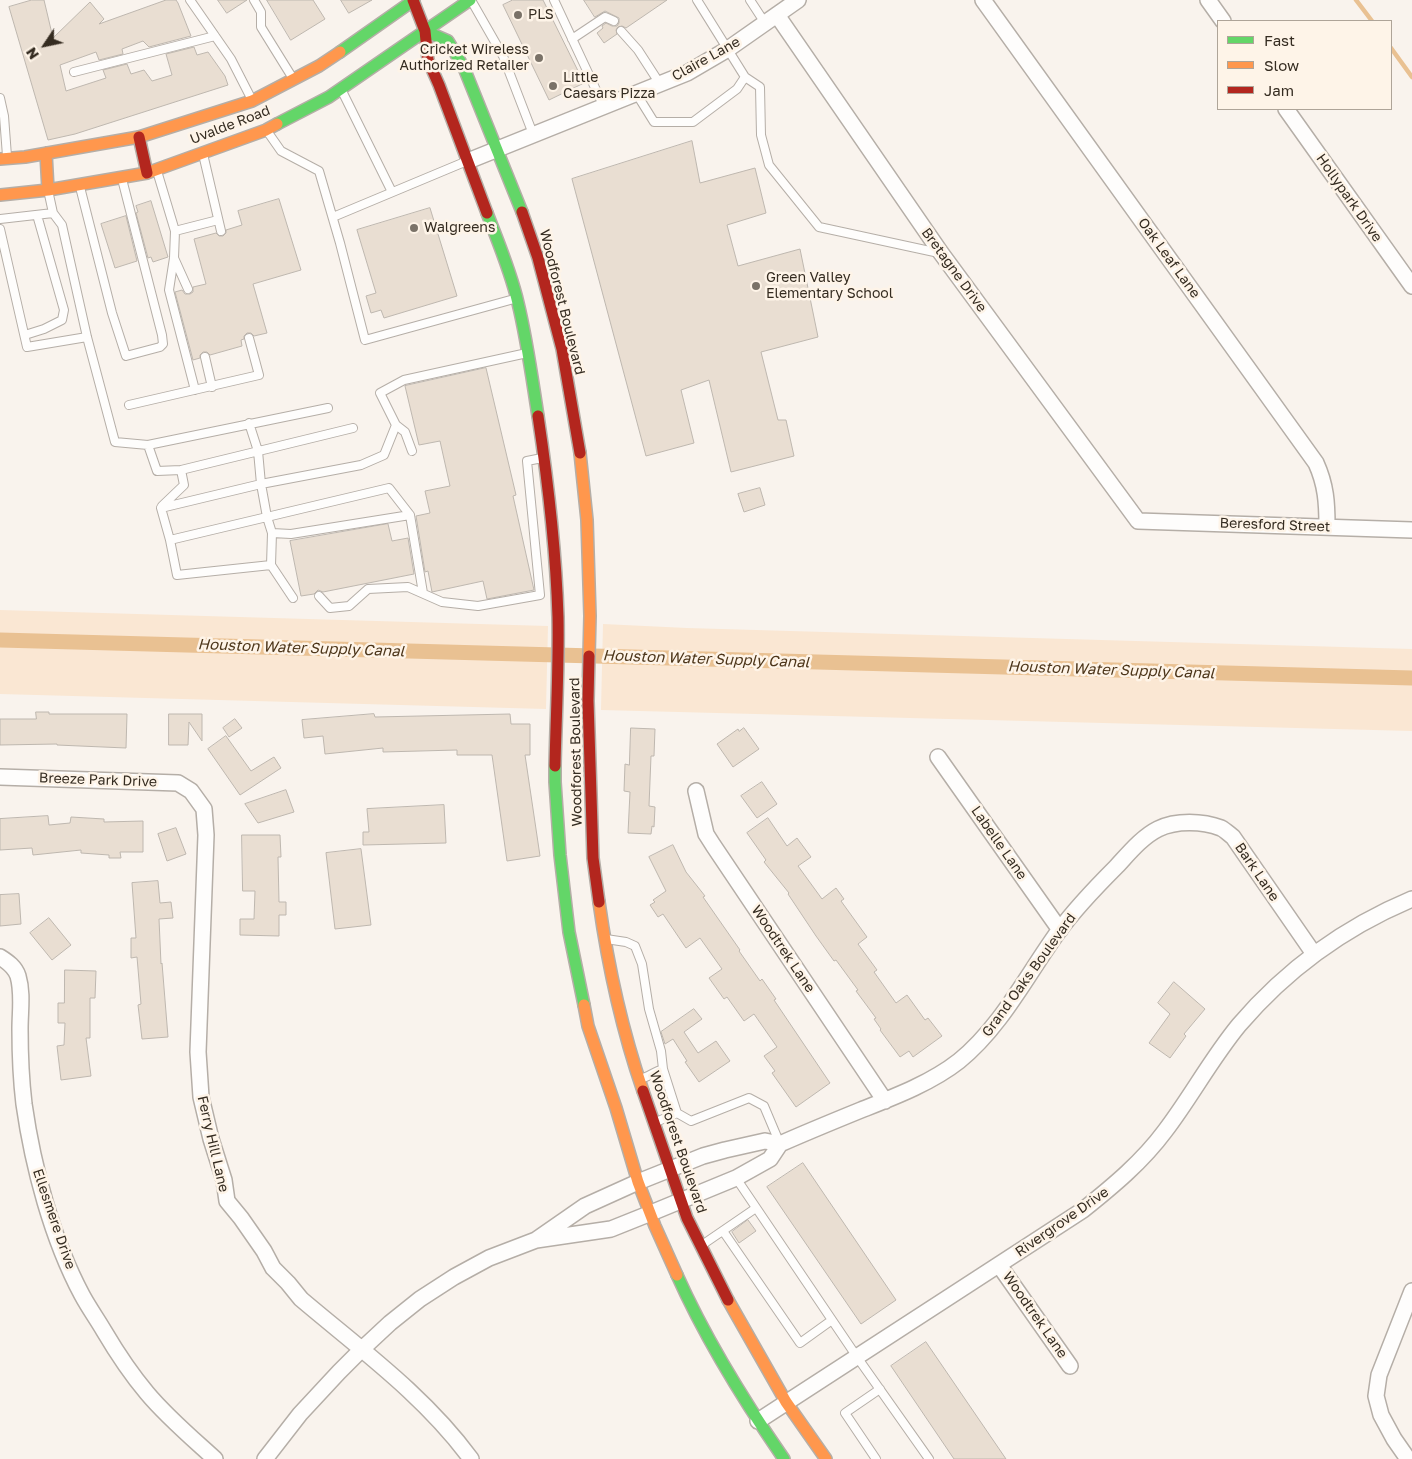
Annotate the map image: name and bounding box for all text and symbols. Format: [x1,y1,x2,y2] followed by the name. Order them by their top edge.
[528,7,554,23] place label: PLS
[512,9,524,21] marker: PLS
[20,20,70,70] north arrow
[1217,20,1392,110] legend
[1264,31,1295,49] text: Fast
[669,33,743,85] street label: Claire Lane
[400,42,529,74] place label: Cricket Wireless Authorized Retailer
[22,45,42,63] text: N
[533,52,545,64] marker: Cricket Wireless Authorized Retailer
[1264,56,1299,74] text: Slow
[563,70,656,102] place label: Little Caesars Pizza
[547,80,559,92] marker: Little Caesars Pizza
[1264,81,1294,99] text: Jam
[188,102,272,148] street label: Uvalde Road
[1312,151,1386,245] street label: Hollypark Drive
[1134,215,1204,301] street label: Oak Leaf Lane
[424,220,495,236] place label: Walgreens
[408,222,420,234] marker: Walgreens
[918,225,990,315] street label: Bretagne Drive
[536,228,588,376] street label: Woodforest Boulevard
[766,270,893,302] place label: Green Valley Elementary School
[750,280,762,292] marker: Green Valley Elementary School
[1219,515,1331,535] street label: Beresford Street
[197,635,405,661] water label: Houston Water Supply Canal
[602,646,810,672] water label: Houston Water Supply Canal
[1007,657,1215,683] water label: Houston Water Supply Canal
[566,677,586,827] street label: Woodforest Boulevard
[39,770,157,790] street label: Breeze Park Drive
[967,803,1031,883] street label: Labelle Lane
[1231,840,1283,904] street label: Bark Lane
[748,902,818,996] street label: Woodtrek Lane
[979,910,1079,1040] street label: Grand Oaks Boulevard
[646,1069,710,1215] street label: Woodforest Boulevard
[194,1094,232,1194] street label: Ferry Hill Lane
[29,1167,79,1271] street label: Ellesmere Drive
[1012,1184,1112,1260] street label: Rivergrove Drive
[999,1269,1071,1361] street label: Woodtrek Lane

